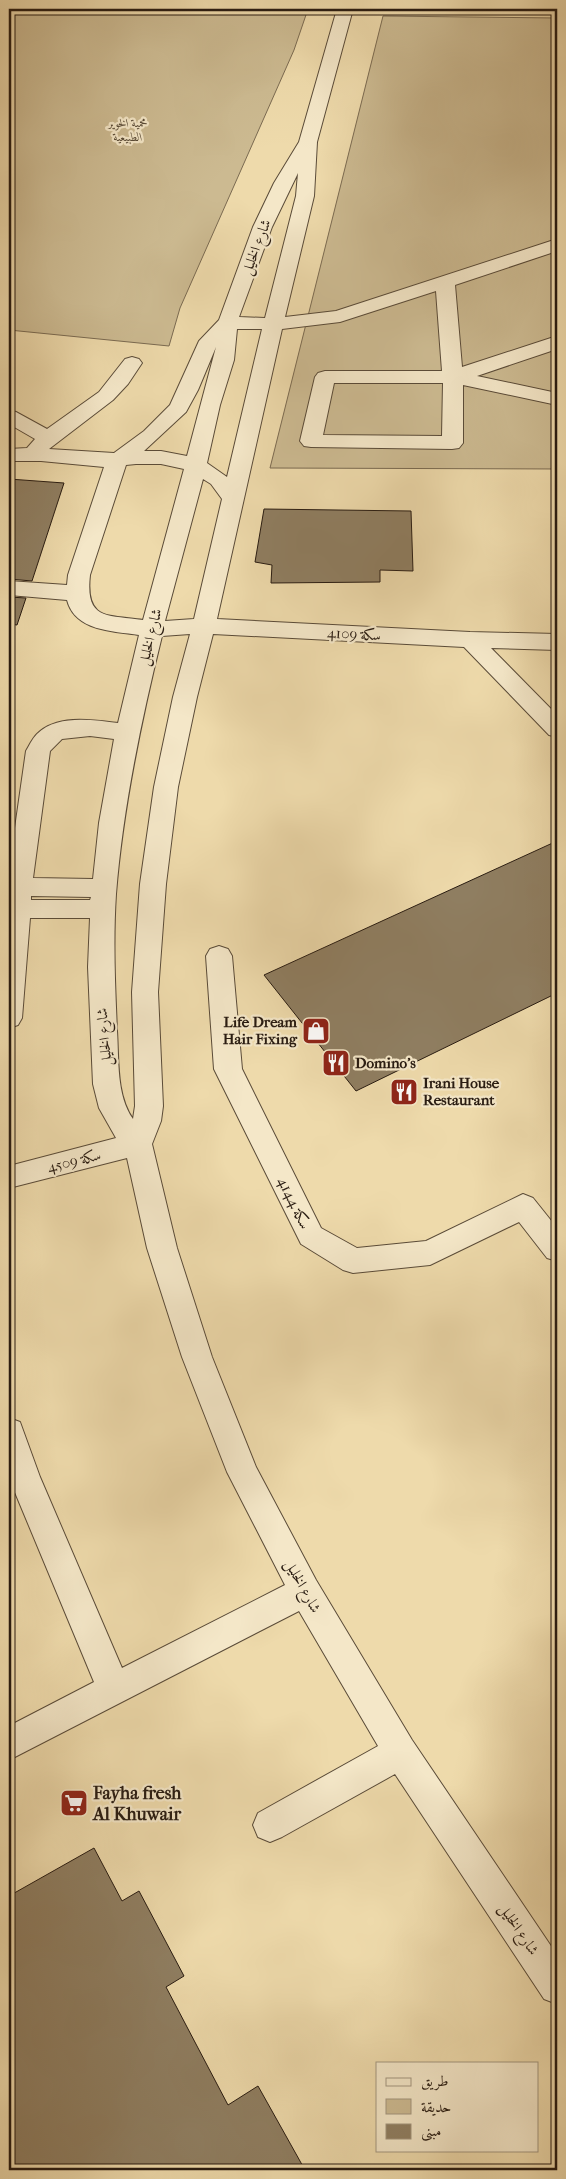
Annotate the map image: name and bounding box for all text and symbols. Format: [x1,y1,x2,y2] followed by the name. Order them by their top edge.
[107,116,148,144] park label: محمية الخوير الطبيعية
[237,217,279,279] street label: شارع الخليل
[134,607,170,668] street label: شارع الخليل
[327,624,381,644] street label: سكة 4109
[92,1007,119,1067] street label: شارع الخليل
[223,1013,298,1048] place label: Life Dream Hair Fixing
[301,1016,331,1046] shop icon: Life Dream Hair Fixing
[321,1048,351,1078] restaurant icon: Domino's
[355,1054,416,1072] place label: Domino's
[423,1074,500,1109] place label: Irani House Restaurant
[389,1077,419,1107] restaurant icon: Irani House Restaurant
[45,1146,103,1176] street label: سكة 4509
[274,1174,314,1232] street label: سكة 4144
[278,1556,325,1618] street label: شارع الخليل
[92,1783,182,1825] place label: Fayha fresh Al Khuwair
[59,1788,89,1818] supermarket icon: Fayha fresh Al Khuwair
[492,1900,543,1960] street label: شارع الخليل
[376,2062,538,2152] legend
[421,2072,448,2091] text: طريق
[421,2098,451,2116] text: حديقة
[421,2122,441,2142] text: مبنى

